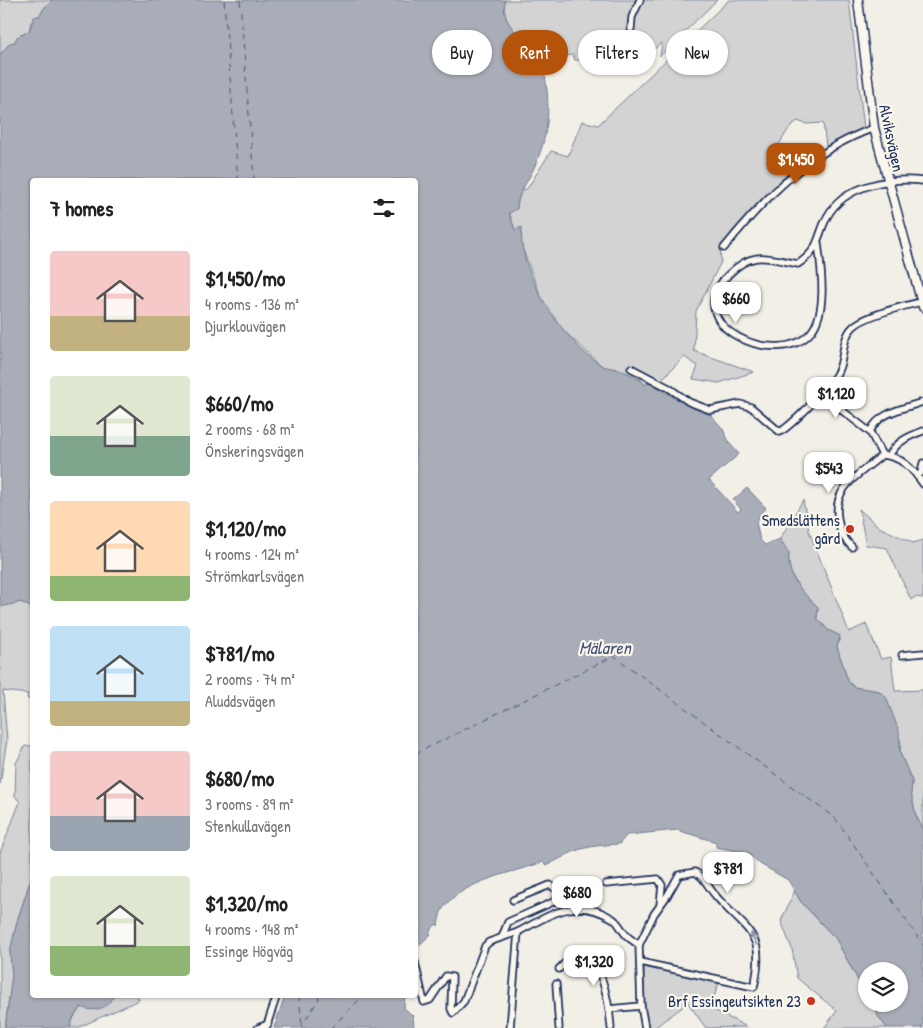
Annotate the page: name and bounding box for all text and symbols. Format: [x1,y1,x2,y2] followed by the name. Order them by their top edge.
[432,30,492,75] chip: Buy
[502,30,568,75] chip: Rent
[578,30,656,75] chip: Filters
[666,30,728,75] chip: New
[874,102,910,174] street label: Alviksvägen
[755,142,837,185] pin: $1,450
[777,148,815,170] text: $1,450
[50,194,113,223] text: 7 homes
[370,194,398,222] icon: filters
[205,264,285,293] text: $1,450/mo
[90,271,150,331] icon: home
[706,282,766,324] pin: $660
[722,287,750,309] text: $660
[205,293,299,315] text: 4 rooms · 136 m²
[205,315,286,337] text: Djurklouvägen
[795,376,877,419] pin: $1,120
[817,382,855,404] text: $1,120
[205,389,273,418] text: $660/mo
[90,396,150,456] icon: home
[205,418,294,440] text: 2 rooms · 68 m²
[205,440,304,462] text: Önskeringsvägen
[799,452,859,494] pin: $543
[815,457,843,479] text: $543
[762,509,840,549] place label: Smedslättens gård
[205,514,286,543] text: $1,120/mo
[90,521,150,581] icon: home
[844,523,856,535] marker: Smedslättens gård
[205,543,299,565] text: 4 rooms · 124 m²
[205,565,304,587] text: Strömkarlsvägen
[579,635,633,660] water label: Mälaren
[205,639,274,668] text: $781/mo
[90,646,150,706] icon: home
[205,668,295,690] text: 2 rooms · 74 m²
[205,690,276,712] text: Aluddsvägen
[205,764,274,793] text: $680/mo
[90,771,150,831] icon: home
[205,793,294,815] text: 3 rooms · 89 m²
[205,815,291,837] text: Stenkullavägen
[698,852,758,894] pin: $781
[714,857,742,879] text: $781
[547,876,607,918] pin: $680
[563,881,591,903] text: $680
[205,889,288,918] text: $1,320/mo
[90,896,150,956] icon: home
[205,918,298,940] text: 4 rooms · 148 m²
[749,932,757,946] one-way arrow
[205,940,293,962] text: Essinge Högväg
[553,944,635,987] pin: $1,320
[575,950,613,972] text: $1,320
[858,962,908,1012] map controls
[858,962,908,1012] button: layers
[668,990,801,1012] place label: Brf Essingeutsikten 23
[805,995,817,1007] marker: Brf Essingeutsikten 23

